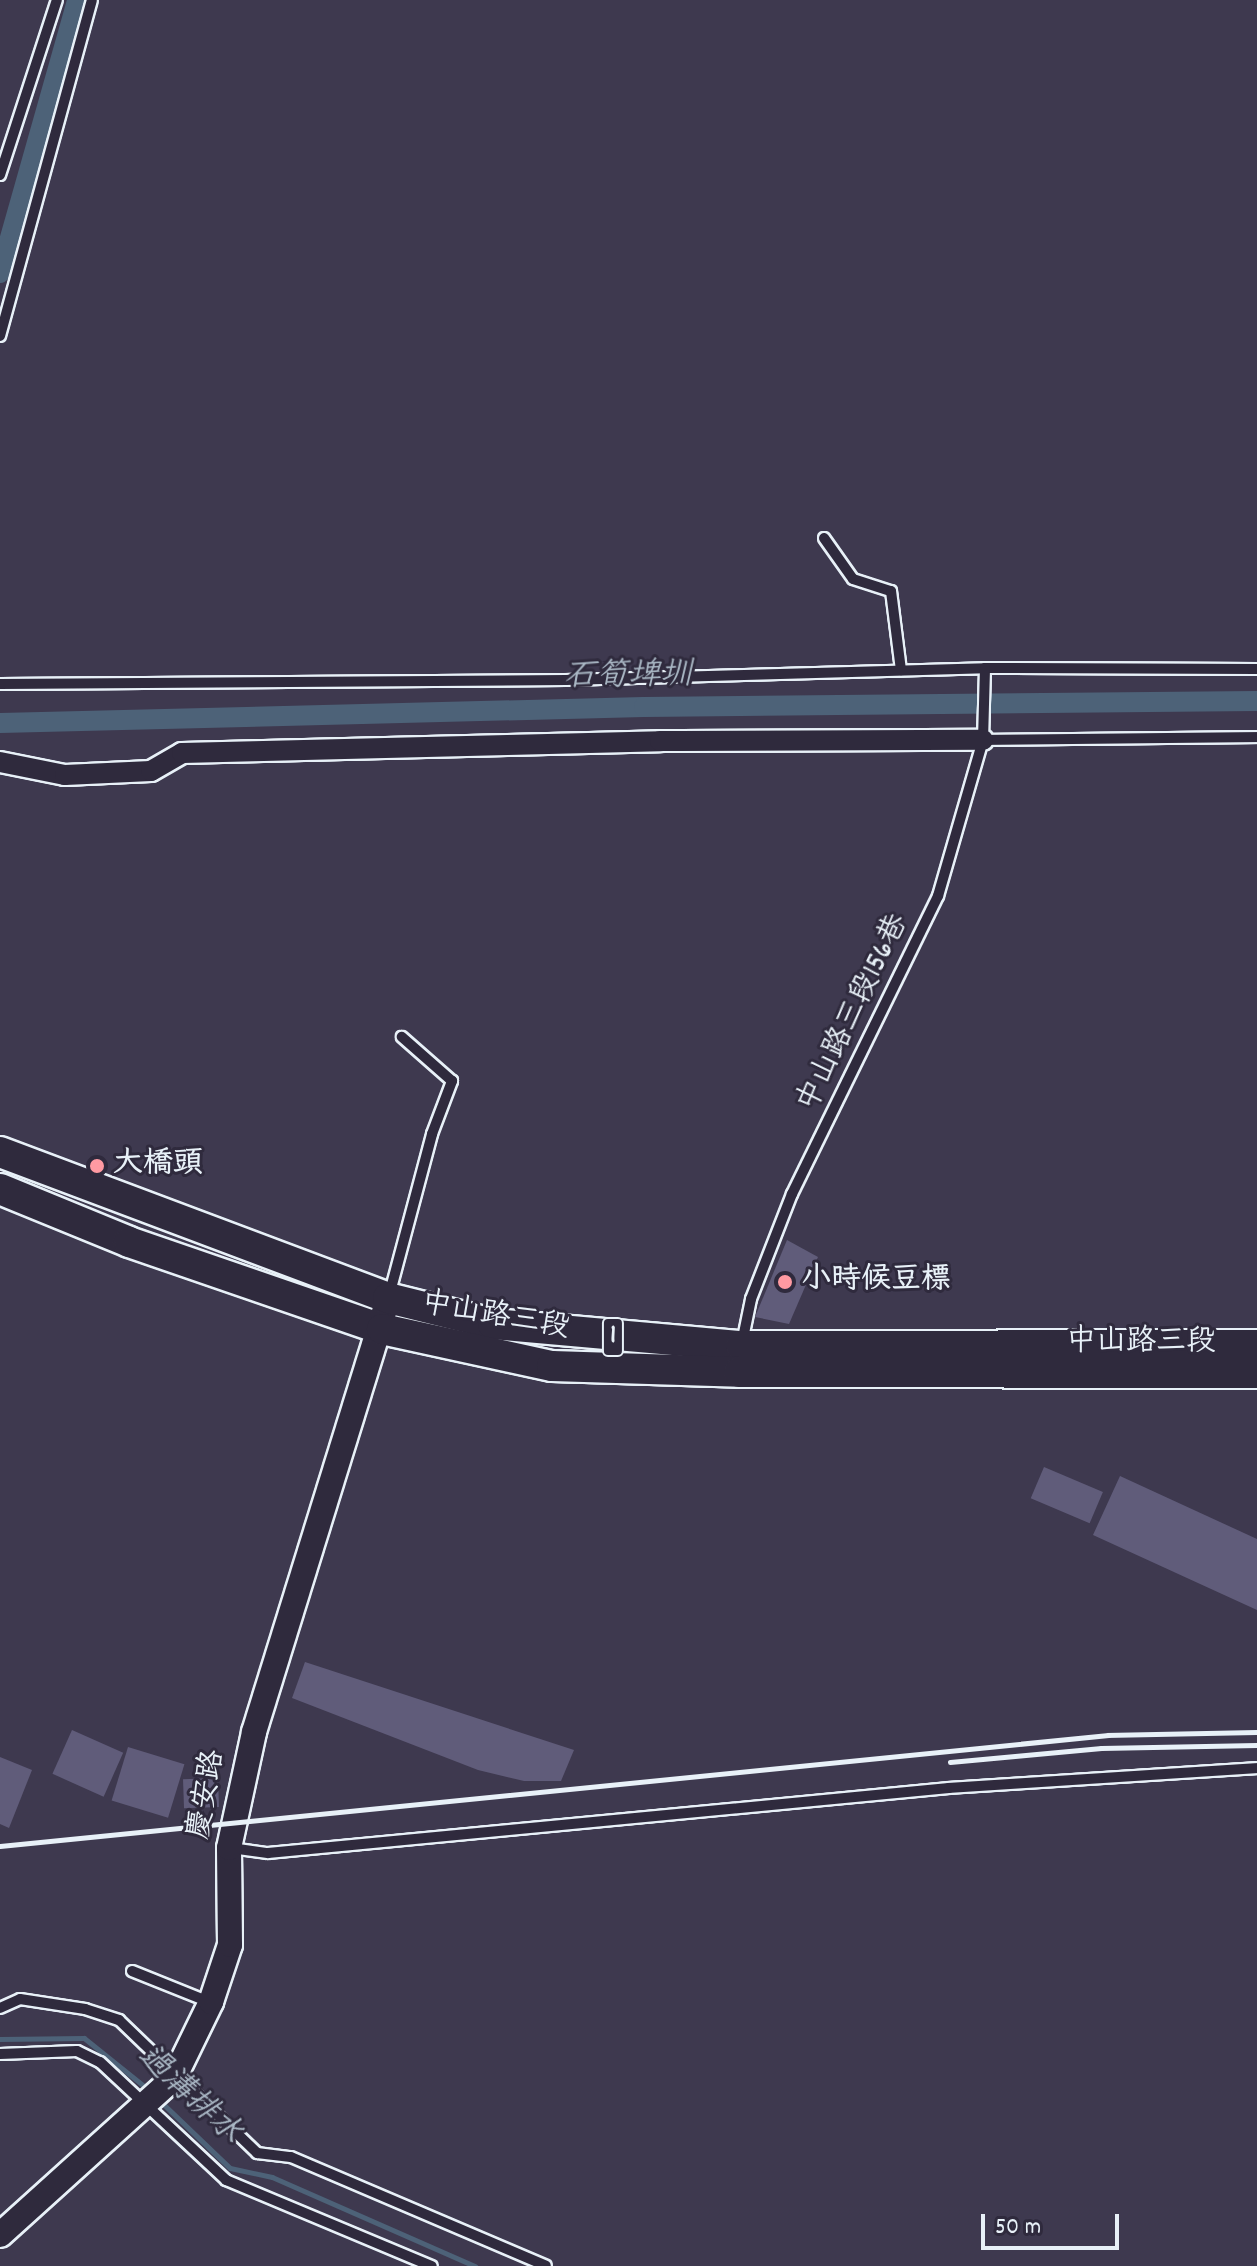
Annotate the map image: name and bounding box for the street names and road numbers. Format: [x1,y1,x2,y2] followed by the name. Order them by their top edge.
[792,909,918,1119] street label: 中山路三段156巷
[418,1287,572,1349] street label: 中山路三段
[601,1313,625,1361] road number: 1
[1066,1326,1216,1362] street label: 中山路三段
[183,1748,235,1842] street label: 慶安路

